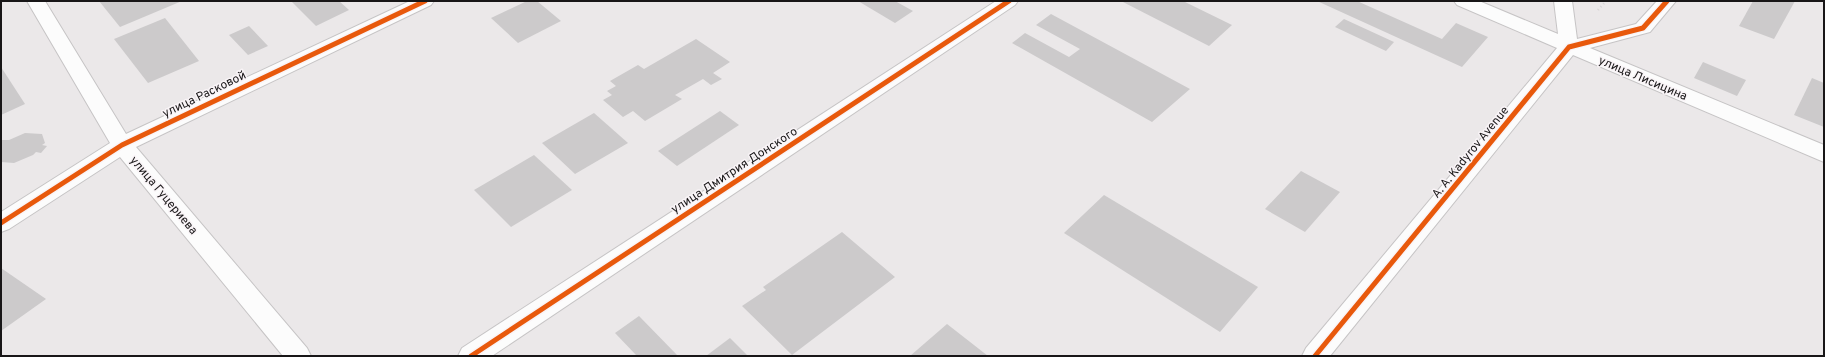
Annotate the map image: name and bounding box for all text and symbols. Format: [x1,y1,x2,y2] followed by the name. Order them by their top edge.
[1596,53,1689,105] street label: улица Лисицина
[160,68,249,122] street label: улица Расковой
[1429,103,1513,202] street label: A. A. Kadyrov Avenue
[668,124,801,218] street label: улица Дмитрия Донского
[126,153,201,238] street label: улица Гуцериева

